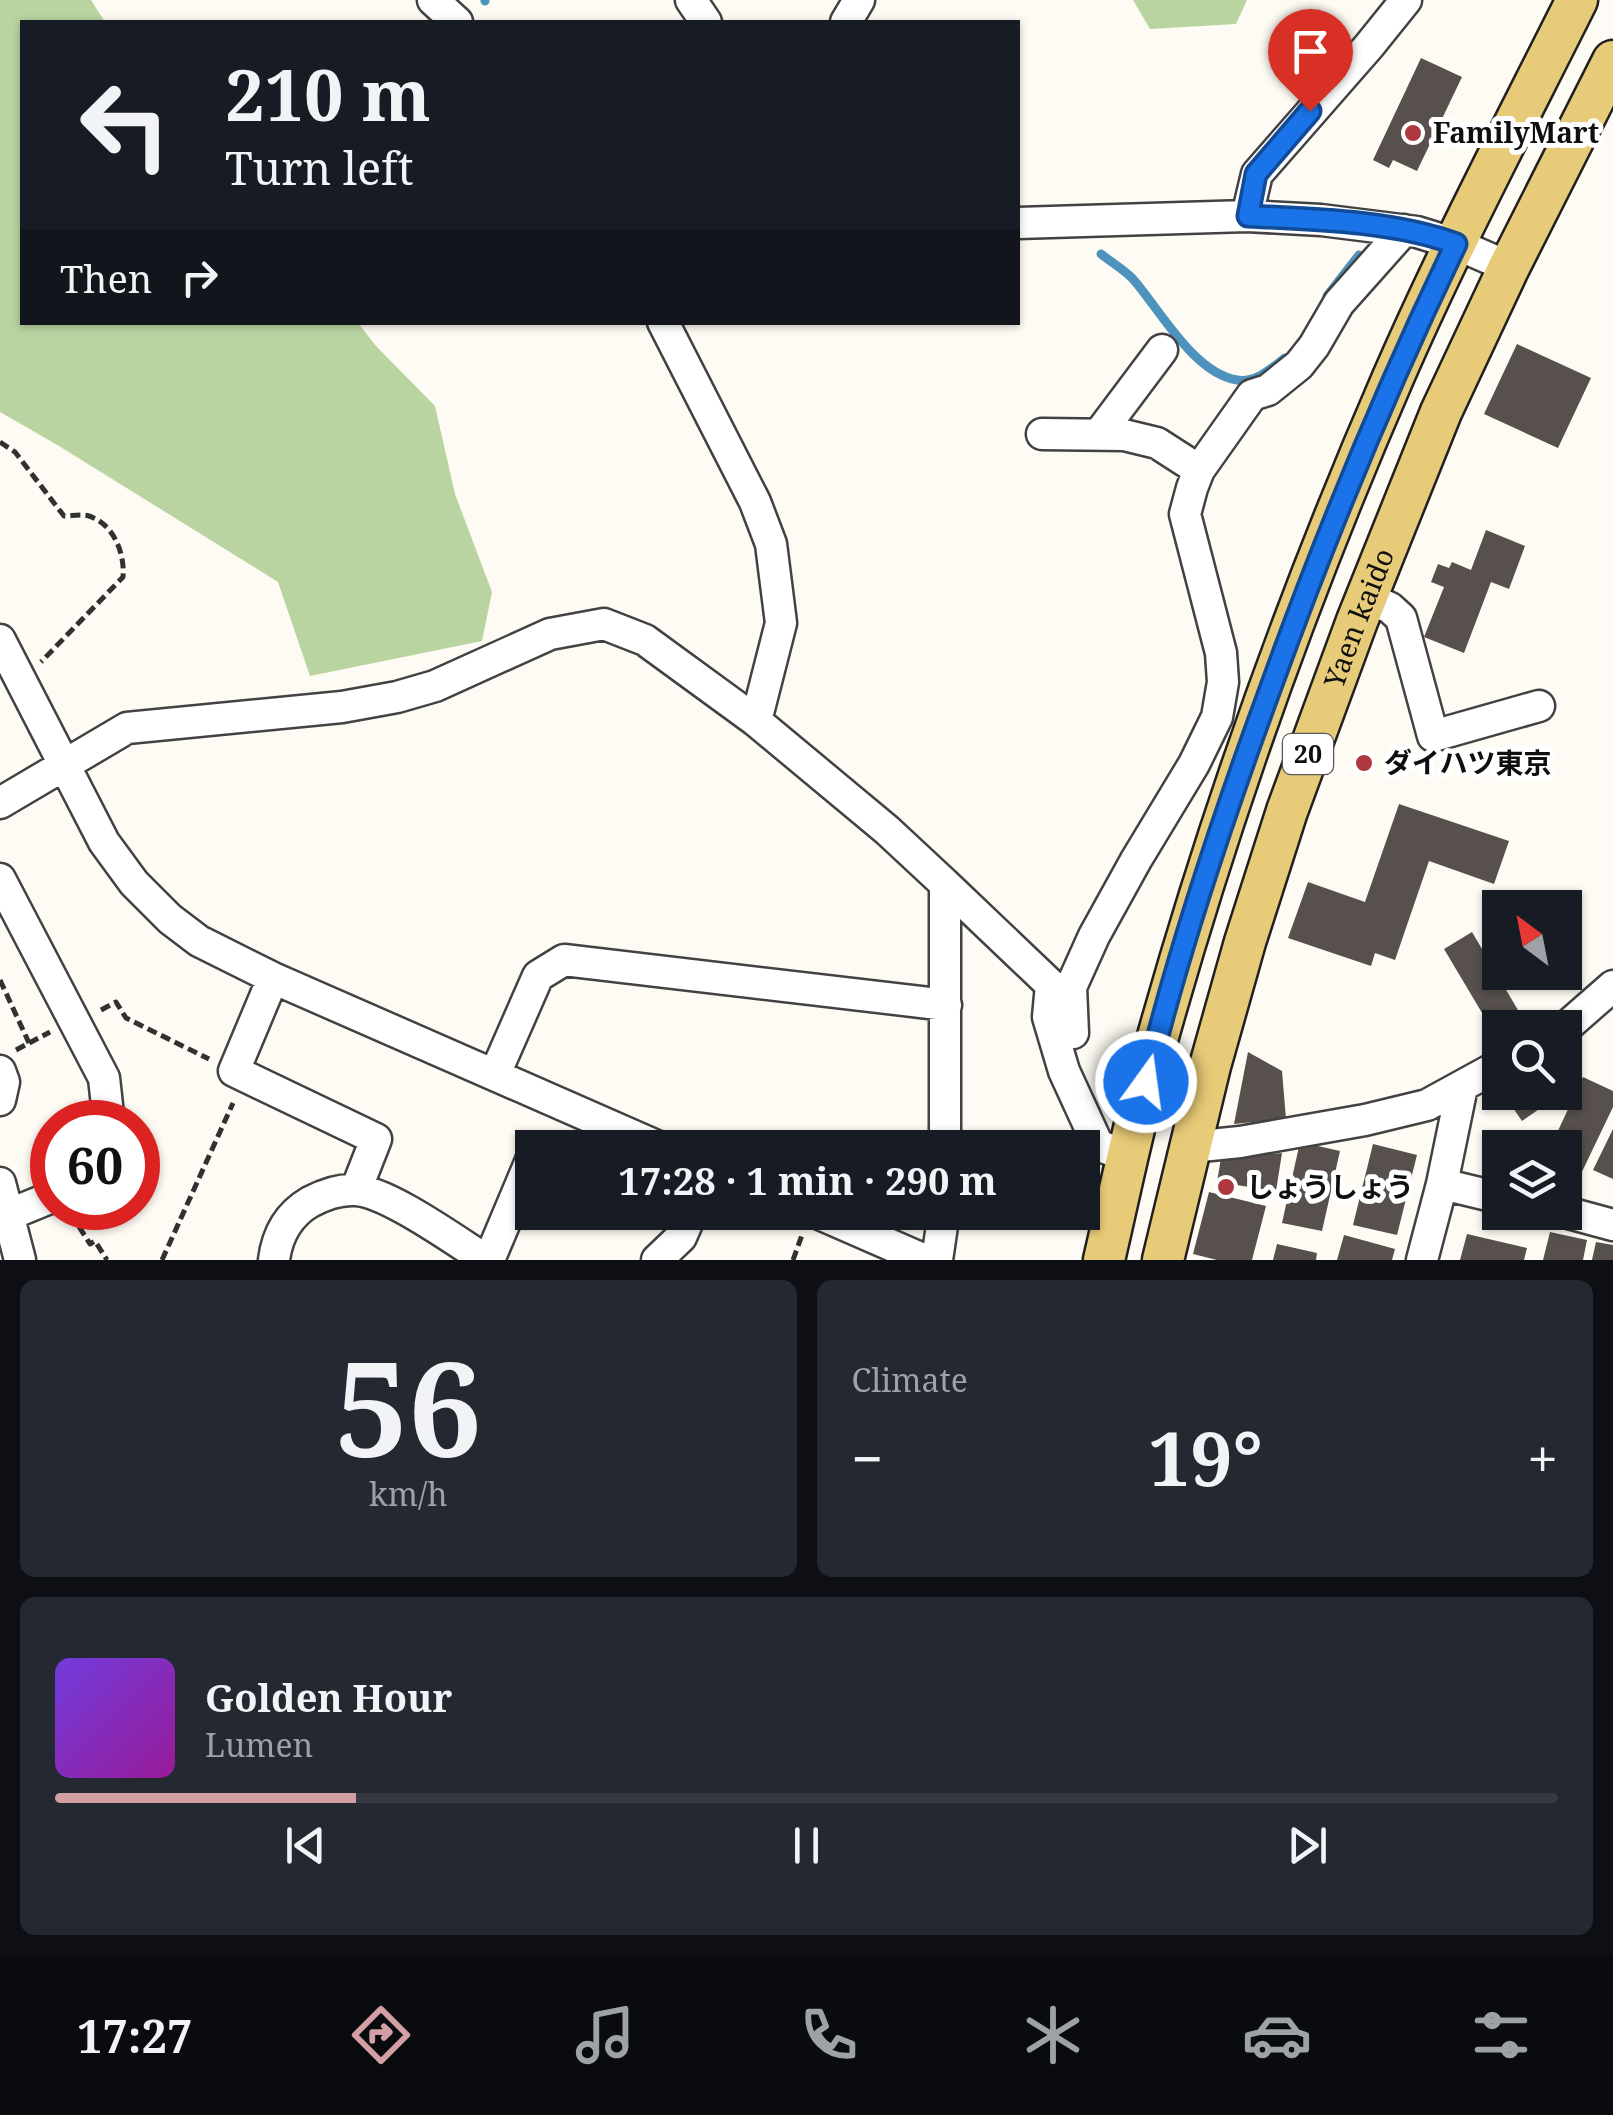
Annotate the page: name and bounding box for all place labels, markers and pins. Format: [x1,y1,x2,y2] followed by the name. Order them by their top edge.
[1268,9,1353,112] pin
[1433,113,1599,151] place label: FamilyMart
[1402,122,1424,144] marker: FamilyMart
[1384,743,1551,781] place label: ダイハツ東京
[1353,752,1375,774] marker: ダイハツ東京
[1246,1167,1414,1205] place label: しょうしょう
[1215,1176,1237,1198] marker: しょうしょう

